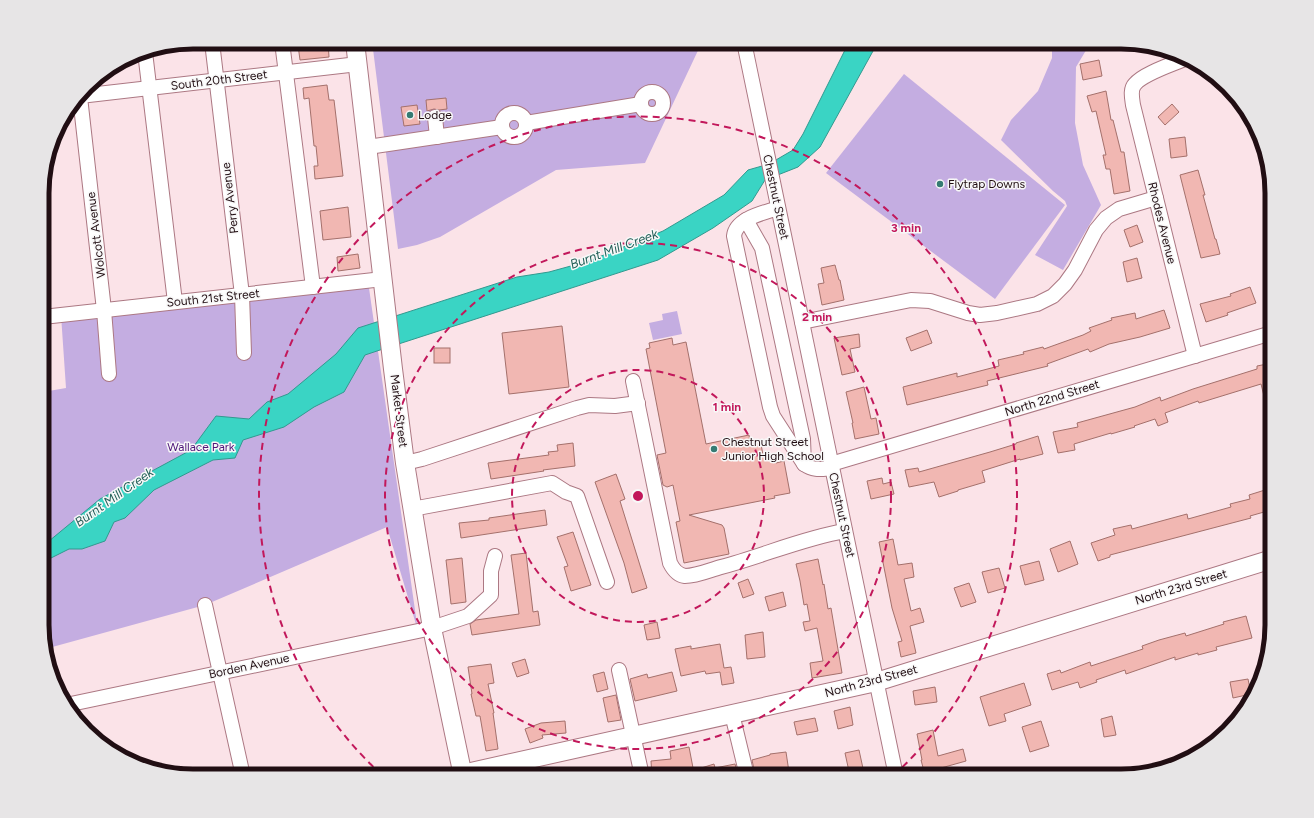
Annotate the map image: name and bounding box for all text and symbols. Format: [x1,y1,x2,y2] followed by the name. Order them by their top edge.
[170,67,269,93] street label: South 20th Street
[418,108,452,122] place label: Lodge
[405,110,415,120] marker: Lodge
[760,153,792,241] street label: Chestnut Street
[219,161,241,234] street label: Perry Avenue
[948,177,1025,191] place label: Flytrap Downs
[935,179,945,189] marker: Flytrap Downs
[1145,181,1179,266] street label: Rhodes Avenue
[84,191,108,279] street label: Wolcott Avenue
[891,221,921,235] text: 3 min
[568,226,661,272] water label: Burnt Mill Creek
[166,286,261,310] street label: South 21st Street
[802,310,832,324] text: 2 min
[388,374,410,449] street label: Market Street
[1003,377,1101,419] street label: North 22nd Street
[713,400,741,414] text: 1 min
[722,435,824,463] place label: Chestnut Street Junior High School
[167,440,235,454] park label: Wallace Park
[709,444,719,454] marker: Chestnut Street Junior High School
[72,464,157,530] water label: Burnt Mill Creek
[826,471,858,559] street label: Chestnut Street
[631,489,645,503] centre of rings
[1133,566,1229,608] street label: North 23rd Street
[207,651,291,681] street label: Borden Avenue
[823,662,919,700] street label: North 23rd Street

